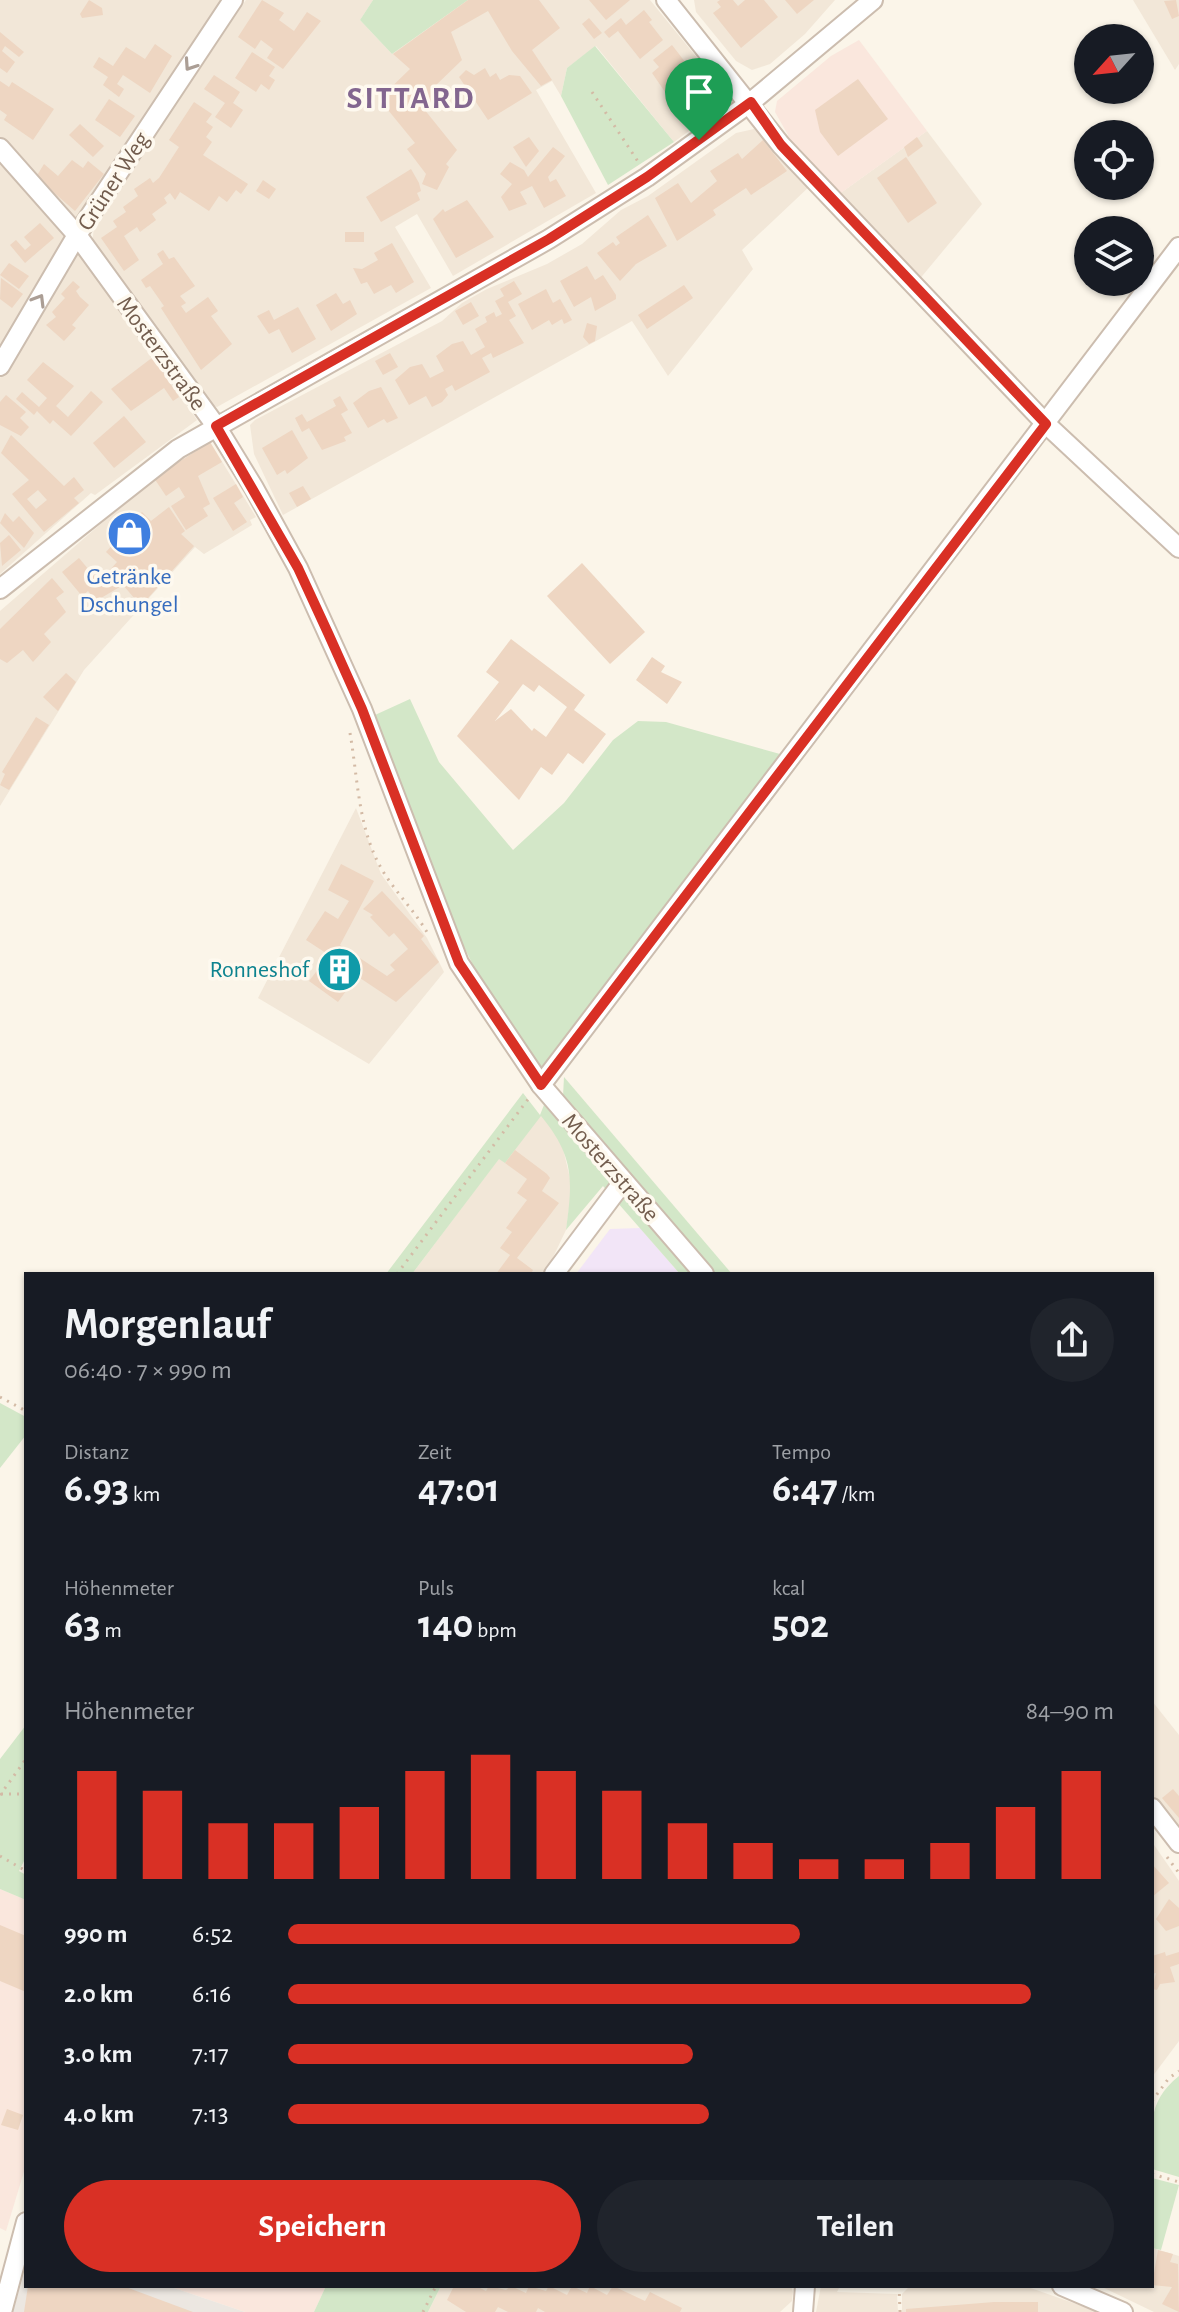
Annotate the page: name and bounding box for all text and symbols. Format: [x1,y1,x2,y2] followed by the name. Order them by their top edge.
[1074,24,1154,104] north arrow
[1074,24,1154,296] map controls
[185,56,200,71] one-way arrow
[665,58,733,140] pin
[677,70,721,114] icon: arrive
[347,82,475,114] district label: SITTARD
[1074,120,1154,200] button: locate
[73,128,154,235] street label: Grüner Weg
[1074,216,1154,296] button: layers
[112,292,210,415] street label: Mosterzstraße
[29,294,45,309] one-way arrow
[105,510,153,558] shop icon: Getränke Dschungel
[79,565,179,617] place label: Getränke Dschungel
[316,945,364,993] building icon: Ronneshof
[209,958,311,982] place label: Ronneshof
[557,1109,663,1226] street label: Mosterzstraße
[1030,1298,1114,1382] button: share
[64,1303,271,1347] text: Morgenlauf
[64,1357,232,1383] text: 06:40 · 7 × 990 m
[64,1441,129,1463] text: Distanz
[418,1441,452,1463] text: Zeit
[772,1441,831,1463] text: Tempo
[64,1469,129,1509] text: 6.93
[418,1469,500,1509] text: 47:01
[772,1469,838,1509] text: 6:47
[129,1483,160,1505] text: km
[838,1483,875,1505] text: /km
[64,1577,174,1599] text: Höhenmeter
[418,1577,454,1599] text: Puls
[772,1577,806,1599] text: kcal
[64,1605,101,1645] text: 63
[418,1605,473,1645] text: 140
[772,1605,829,1645] text: 502
[101,1619,122,1641] text: m
[473,1619,517,1641] text: bpm
[64,1698,194,1724] text: Höhenmeter
[1026,1698,1114,1724] text: 84–90 m
[64,1921,128,1947] text: 990 m
[192,1921,233,1947] text: 6:52
[64,1981,134,2007] text: 2.0 km
[192,1981,231,2007] text: 6:16
[64,2041,132,2067] text: 3.0 km
[192,2041,229,2067] text: 7:17
[64,2101,134,2127] text: 4.0 km
[192,2101,228,2127] text: 7:13
[64,2180,581,2272] button: Speichern
[597,2180,1114,2272] button: Teilen

